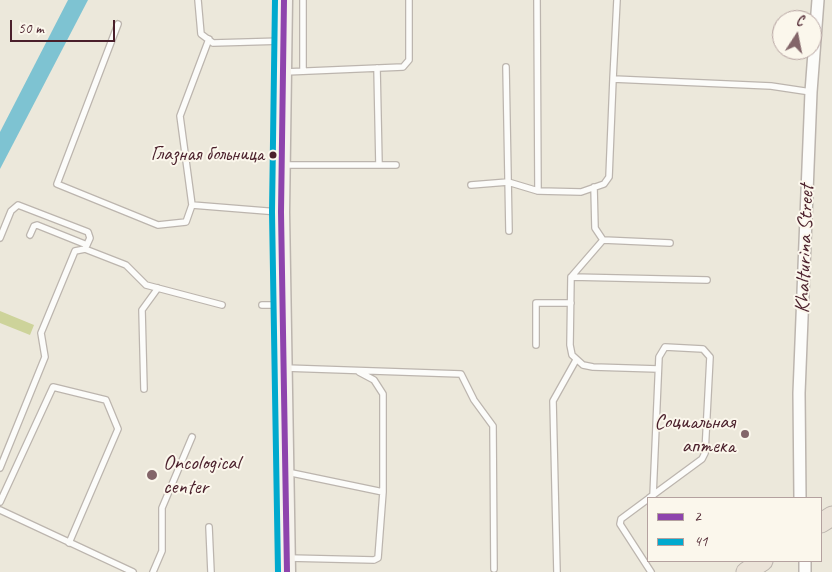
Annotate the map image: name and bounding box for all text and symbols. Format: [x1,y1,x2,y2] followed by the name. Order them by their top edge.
[12,10,118,42] scale bar
[772,10,822,60] north arrow
[795,12,805,30] text: С
[18,19,44,38] text: 50 m
[151,143,264,167] place label: Глазная больница
[268,150,278,160] marker: Глазная больница
[790,184,820,314] street label: Khalturina Street
[654,409,735,459] place label: Социальная аптека
[739,428,751,440] marker: Социальная аптека
[163,450,240,500] place label: Oncological center
[145,468,159,482] marker: Oncological center
[647,497,822,562] legend
[694,507,701,526] text: 2
[694,532,708,551] text: 41

